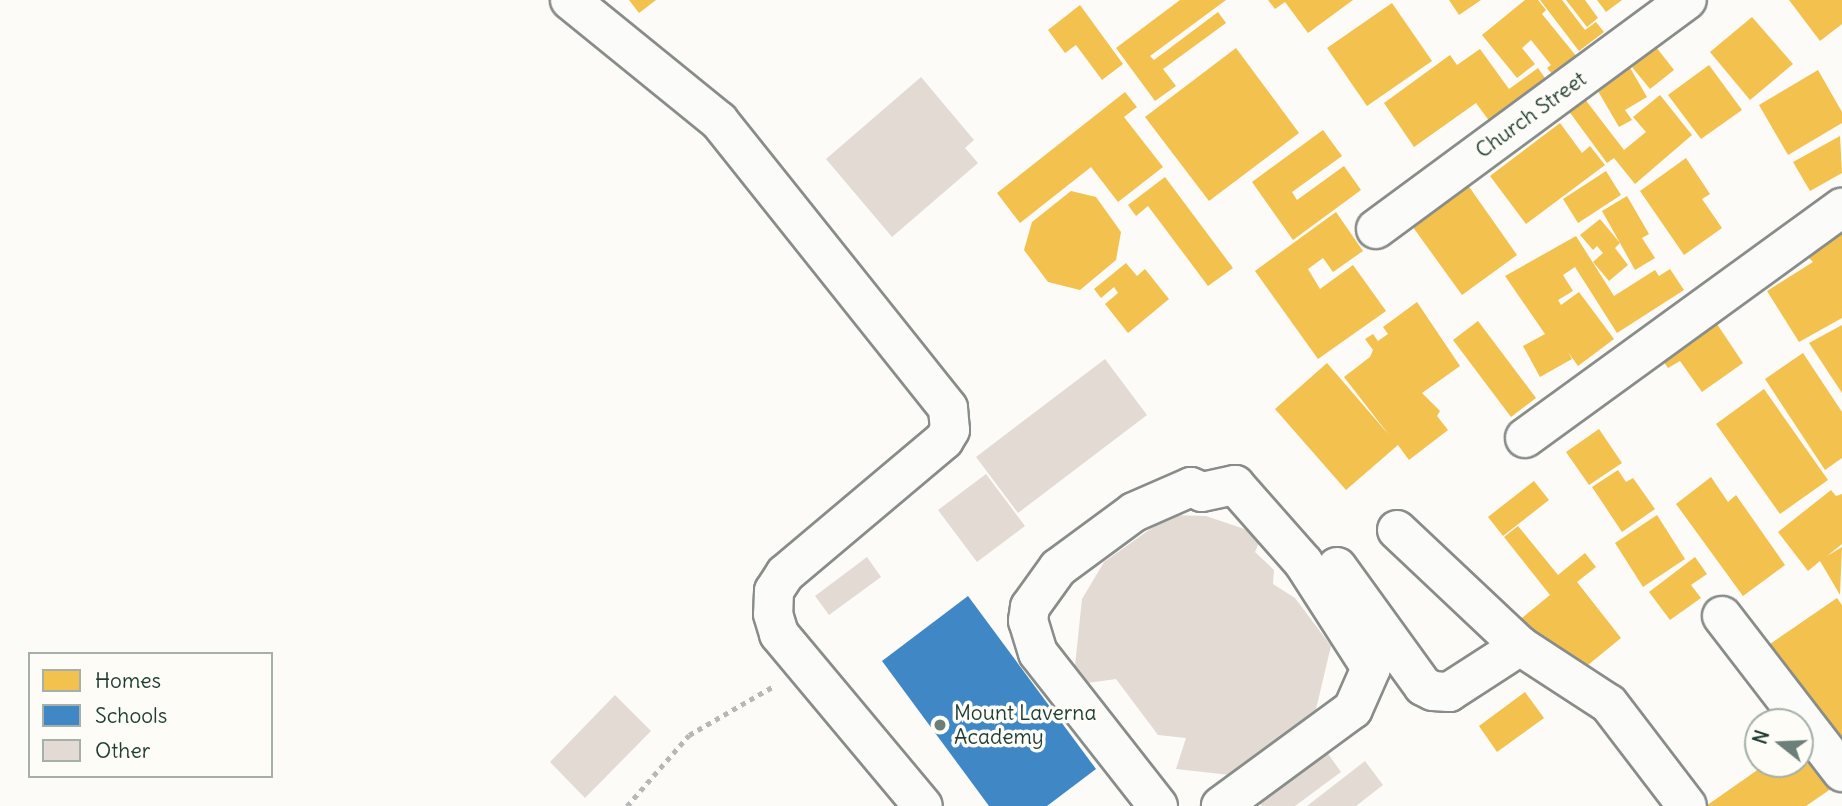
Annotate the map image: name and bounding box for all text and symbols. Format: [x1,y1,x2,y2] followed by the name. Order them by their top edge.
[1471,67,1591,163] street label: Church Street
[28,652,273,778] legend
[95,667,161,694] text: Homes
[954,700,1096,750] place label: Mount Laverna Academy
[95,702,167,729] text: Schools
[1744,708,1814,778] north arrow
[932,717,948,733] marker: Mount Laverna Academy
[1747,727,1774,747] text: N
[95,737,150,764] text: Other

